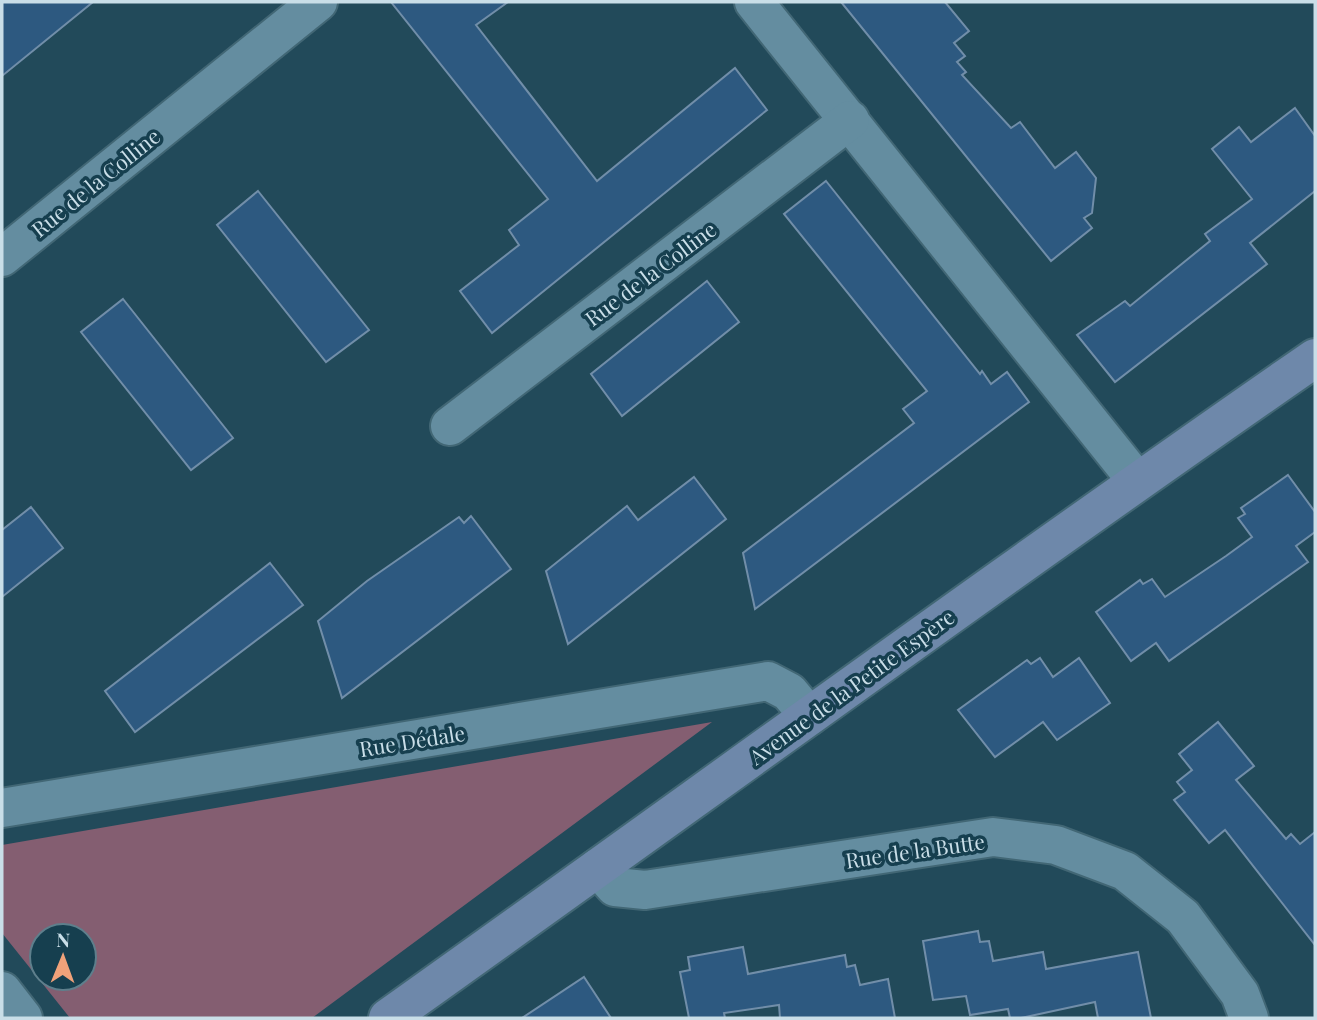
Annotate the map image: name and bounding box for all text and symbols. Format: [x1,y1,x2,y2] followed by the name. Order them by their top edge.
[25,122,165,242] street label: Rue de la Colline
[579,214,721,332] street label: Rue de la Colline
[742,602,959,771] street label: Avenue de la Petite Espère
[357,718,467,762] street label: Rue Dédale
[844,826,986,874] street label: Rue de la Butte
[28,922,98,992] north arrow
[56,926,71,952] text: N

